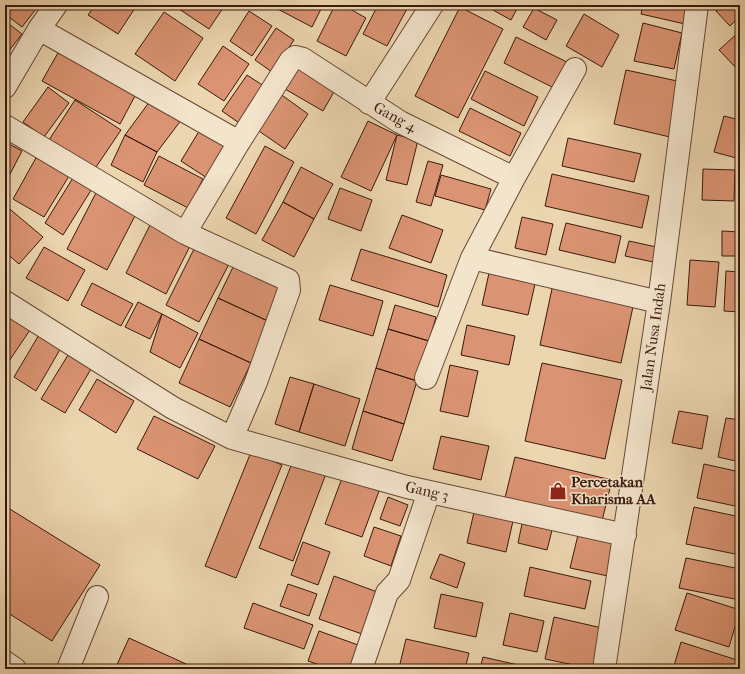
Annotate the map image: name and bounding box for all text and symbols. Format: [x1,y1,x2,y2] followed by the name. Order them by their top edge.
[370,98,421,137] street label: Gang 4
[636,281,670,393] street label: Jalan Nusa Indah
[571,473,657,508] place label: Percetakan Kharisma AA
[404,477,450,505] street label: Gang 3
[548,481,568,501] shop icon: Percetakan Kharisma AA

